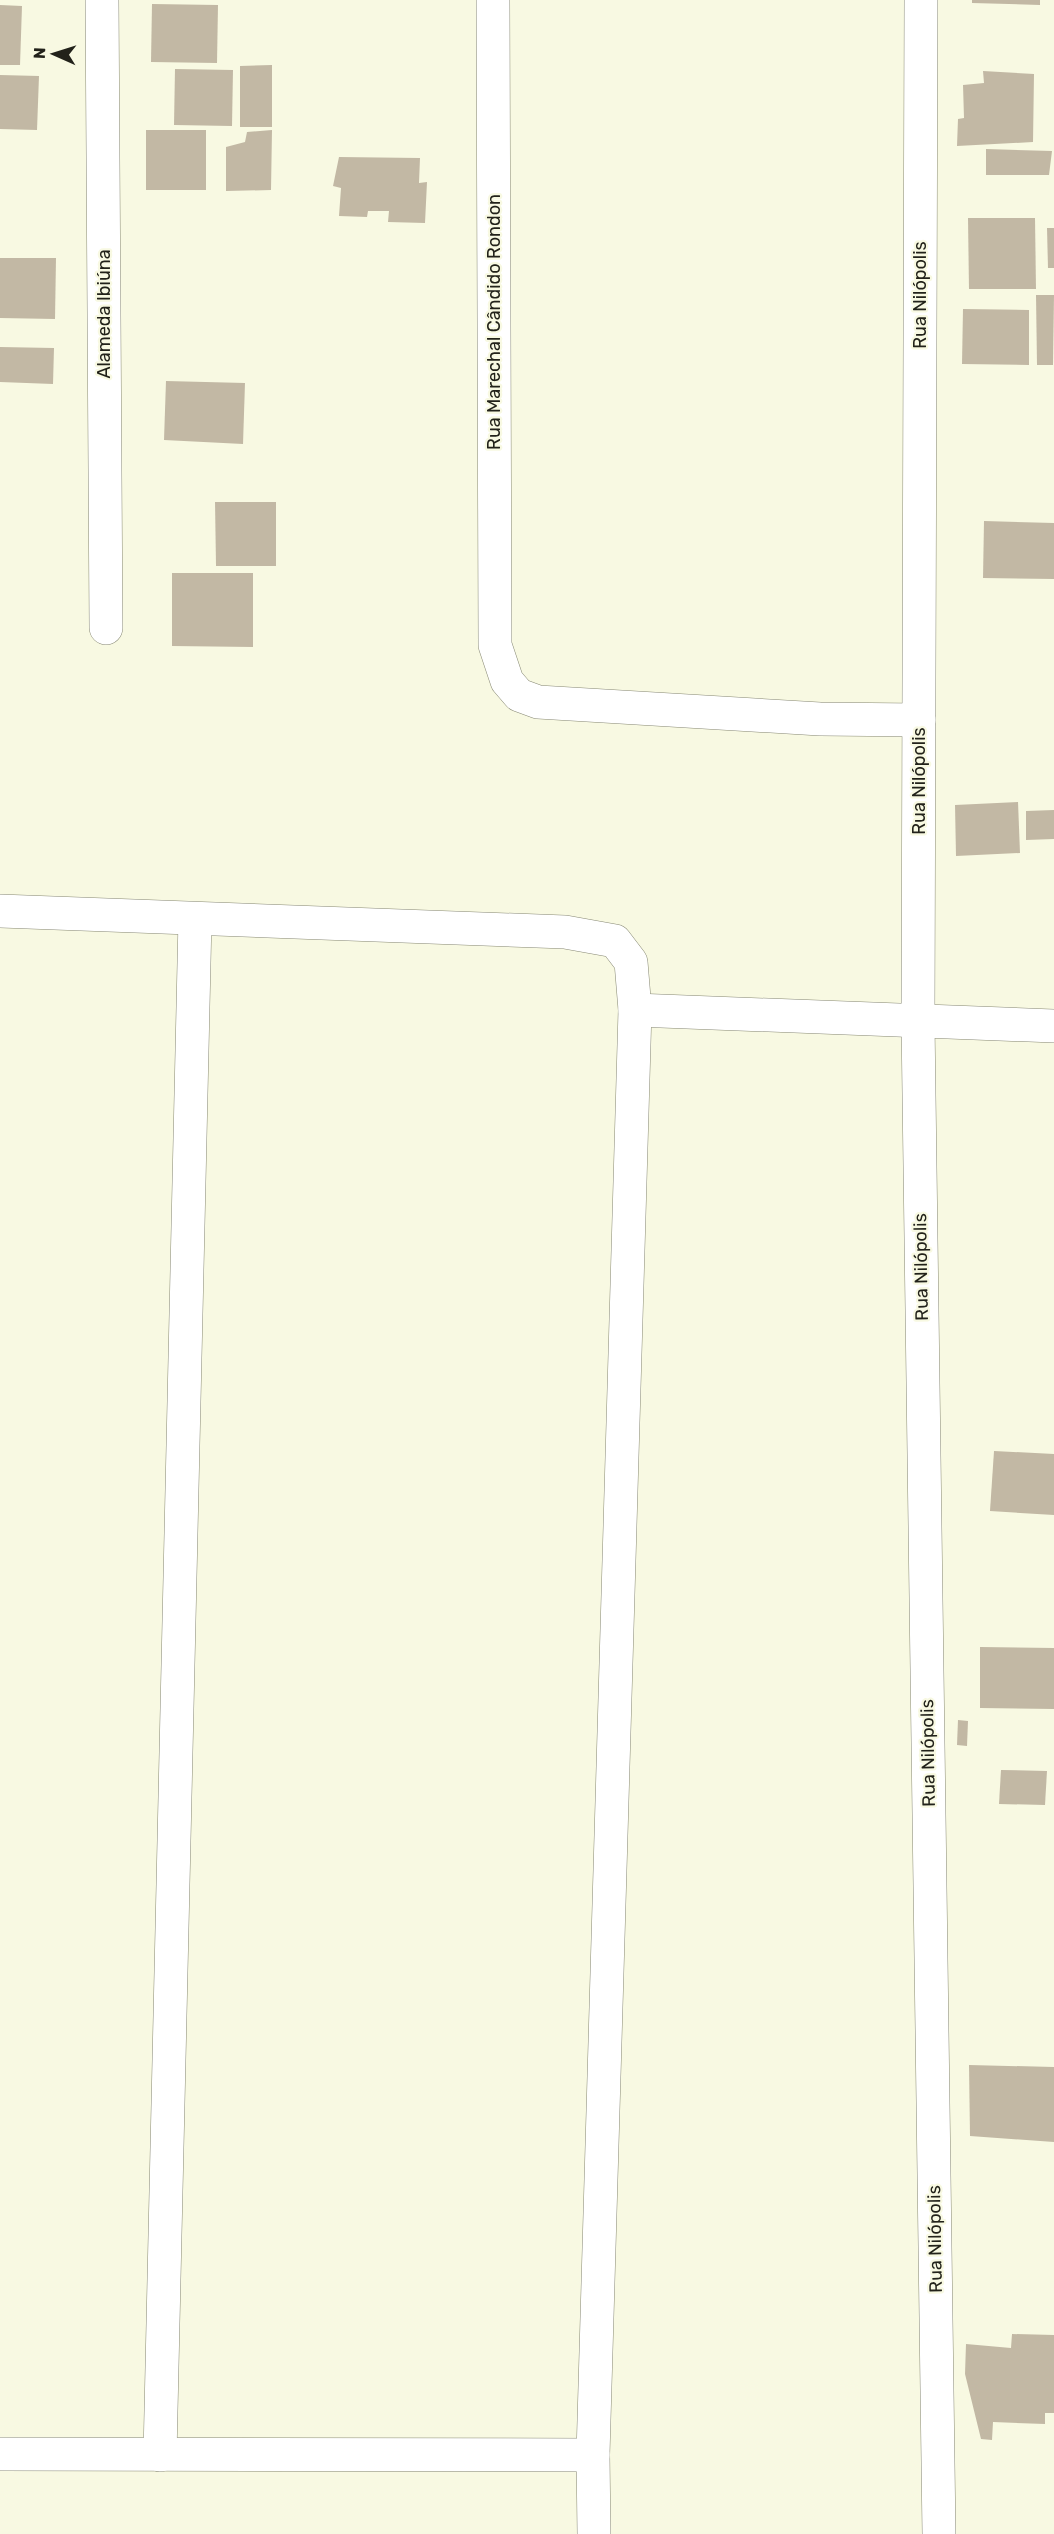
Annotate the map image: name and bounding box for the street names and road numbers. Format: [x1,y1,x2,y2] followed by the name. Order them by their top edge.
[483,194,505,450] street label: Rua Marechal Cândido Rondon
[909,241,931,349] street label: Rua Nilópolis
[93,249,115,379] street label: Alameda Ibiúna
[908,727,930,835] street label: Rua Nilópolis
[909,1213,933,1321] street label: Rua Nilópolis
[916,1699,940,1807] street label: Rua Nilópolis
[923,2185,947,2293] street label: Rua Nilópolis

